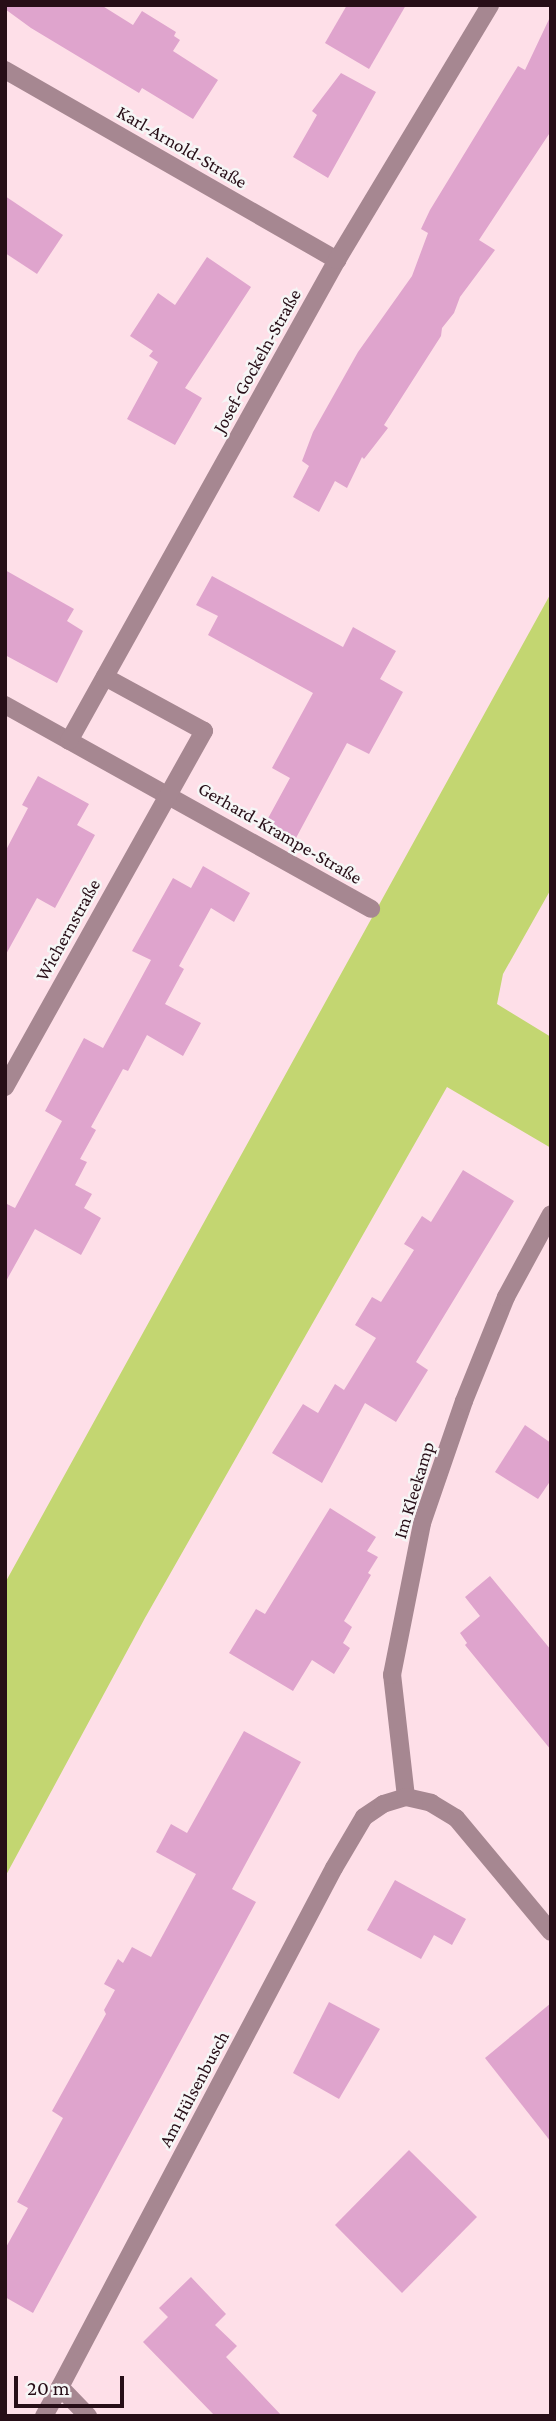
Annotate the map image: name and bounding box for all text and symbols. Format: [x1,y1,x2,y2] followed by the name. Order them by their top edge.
[113,101,251,193] street label: Karl-Arnold-Straße
[208,285,306,437] street label: Josef-Gockeln-Straße
[194,777,366,889] street label: Gerhard-Krampe-Straße
[31,875,105,985] street label: Wichernstraße
[388,1439,440,1541] street label: Im Kleekamp
[154,2027,234,2151] street label: Am Hülsenbusch
[18,2362,128,2406] scale bar
[27,2376,70,2400] text: 20 m

